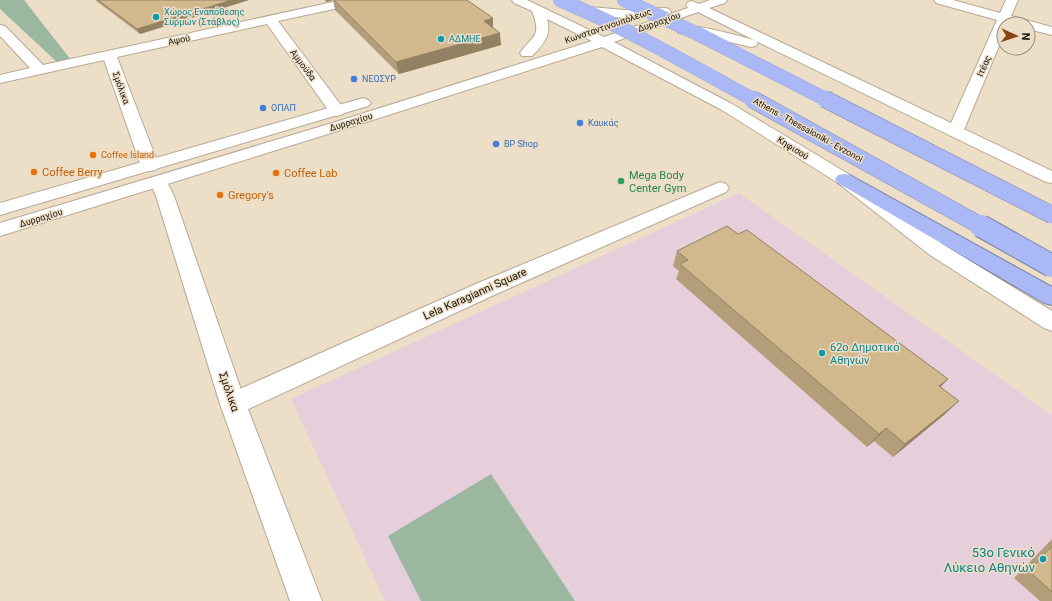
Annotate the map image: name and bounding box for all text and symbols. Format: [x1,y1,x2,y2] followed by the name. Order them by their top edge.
[563,6,653,46] street label: Κωνσταντινουπόλεως
[164,7,244,28] place label: Χώρος Εναπόθεσης Συρμών (Στάβλος)
[636,10,682,34] street label: Δυρραχίου
[151,12,161,22] marker: Χώρος Εναπόθεσης Συρμών (Στάβλος)
[996,16,1036,56] north arrow
[1019,32,1032,41] text: N
[167,33,191,47] street label: Αψού
[436,34,446,44] marker: ΑΔΜΗΕ
[449,34,481,44] place label: ΑΔΜΗΕ
[288,47,318,83] street label: Αμμούδα
[975,54,993,78] street label: Ιτέας
[111,71,132,106] street label: Σμόλικα
[349,74,359,84] marker: ΝΕΟΣΥΡ
[362,74,396,84] place label: ΝΕΟΣΥΡ
[752,96,864,164] street label: Athens - Thessaloniki - Evzonoi
[258,103,268,113] marker: ΟΠΑΠ
[271,103,296,113] place label: ΟΠΑΠ
[328,111,374,133] street label: Δυρραχίου
[575,118,585,128] marker: Καυκάς
[588,118,619,128] place label: Καυκάς
[776,134,811,162] street label: Κηφισού
[491,139,501,149] marker: BP Shop
[504,139,538,149] place label: BP Shop
[88,150,98,160] marker: Coffee Island
[101,150,154,160] place label: Coffee Island
[42,166,104,179] place label: Coffee Berry
[29,167,39,177] marker: Coffee Berry
[284,167,337,180] place label: Coffee Lab
[271,168,281,178] marker: Coffee Lab
[629,169,686,195] place label: Mega Body Center Gym
[616,176,626,186] marker: Mega Body Center Gym
[228,189,274,202] place label: Gregory's
[215,190,225,200] marker: Gregory's
[18,207,64,229] street label: Δυρραχίου
[421,265,529,323] street label: Lela Karagianni Square
[830,341,899,367] place label: 62ο Δημοτικό Αθηνών
[817,348,827,358] marker: 62ο Δημοτικό Αθηνών
[216,371,242,414] street label: Σμόλικα
[944,545,1036,575] place label: 53ο Γενικό Λύκειο Αθηνών
[1038,554,1048,564] marker: 53ο Γενικό Λύκειο Αθηνών

